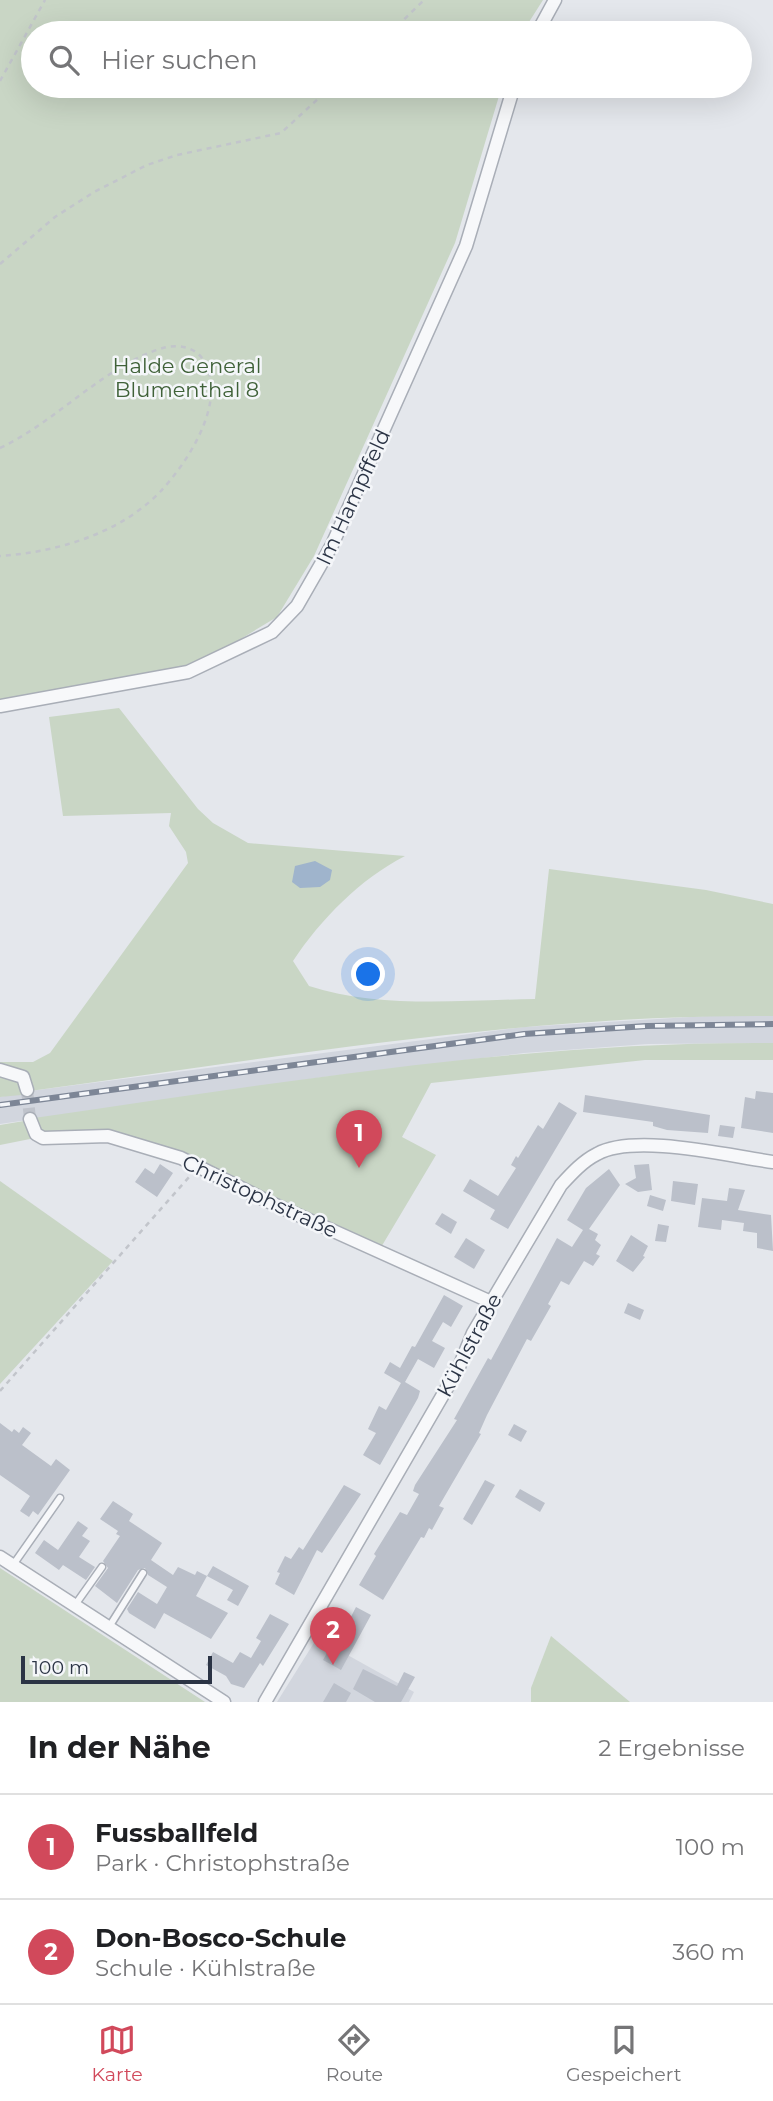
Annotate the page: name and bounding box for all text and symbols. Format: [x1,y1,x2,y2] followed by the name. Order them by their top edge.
[21,21,752,98] search box
[45,41,83,79] icon: search
[101,44,258,76] text: Hier suchen
[113,353,261,402] park label: Halde General Blumenthal 8
[311,425,395,569] street label: Im Hampffeld
[351,957,385,991] your location
[336,1110,382,1168] pin: 1
[178,1149,342,1243] street label: Christophstraße
[431,1289,507,1401] street label: Kühlstraße
[310,1607,356,1665] pin: 2
[21,1653,212,1685] scale bar
[32,1656,89,1679] text: 100 m
[28,1729,211,1766] text: In der Nähe
[598,1734,745,1762] text: 2 Ergebnisse
[95,1817,258,1849] text: Fussballfeld
[46,1833,56,1861] text: 1
[676,1833,745,1861] text: 100 m
[95,1849,350,1877] text: Park · Christophstraße
[95,1922,346,1954] text: Don-Bosco-Schule
[44,1938,58,1966] text: 2
[672,1938,745,1966] text: 360 m
[95,1954,316,1982] text: Schule · Kühlstraße
[92,2021,143,2086] tab: Karte
[326,2021,383,2086] tab: Route
[566,2021,681,2086] tab: Gespeichert

